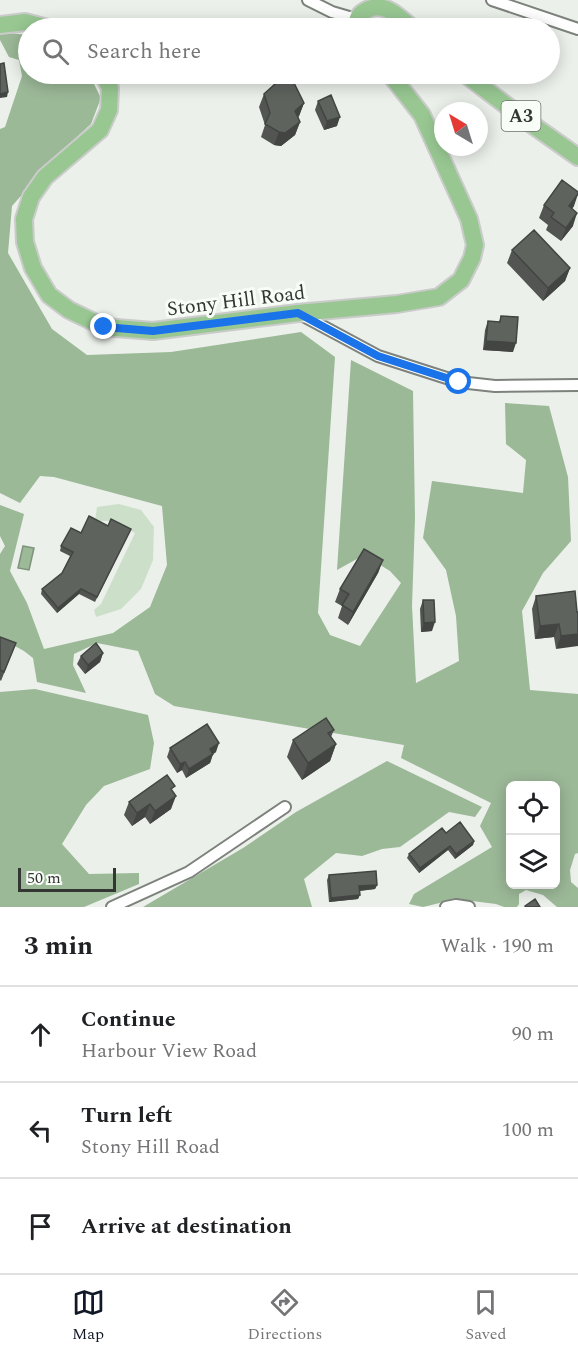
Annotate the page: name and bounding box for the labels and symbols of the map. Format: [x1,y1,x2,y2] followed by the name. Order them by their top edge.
[502,101,540,131] road number: A3
[434,102,488,156] north arrow
[165,278,307,324] street label: Stony Hill Road
[90,313,116,339] route end
[445,368,471,394] route start
[18,865,116,892] scale bar

